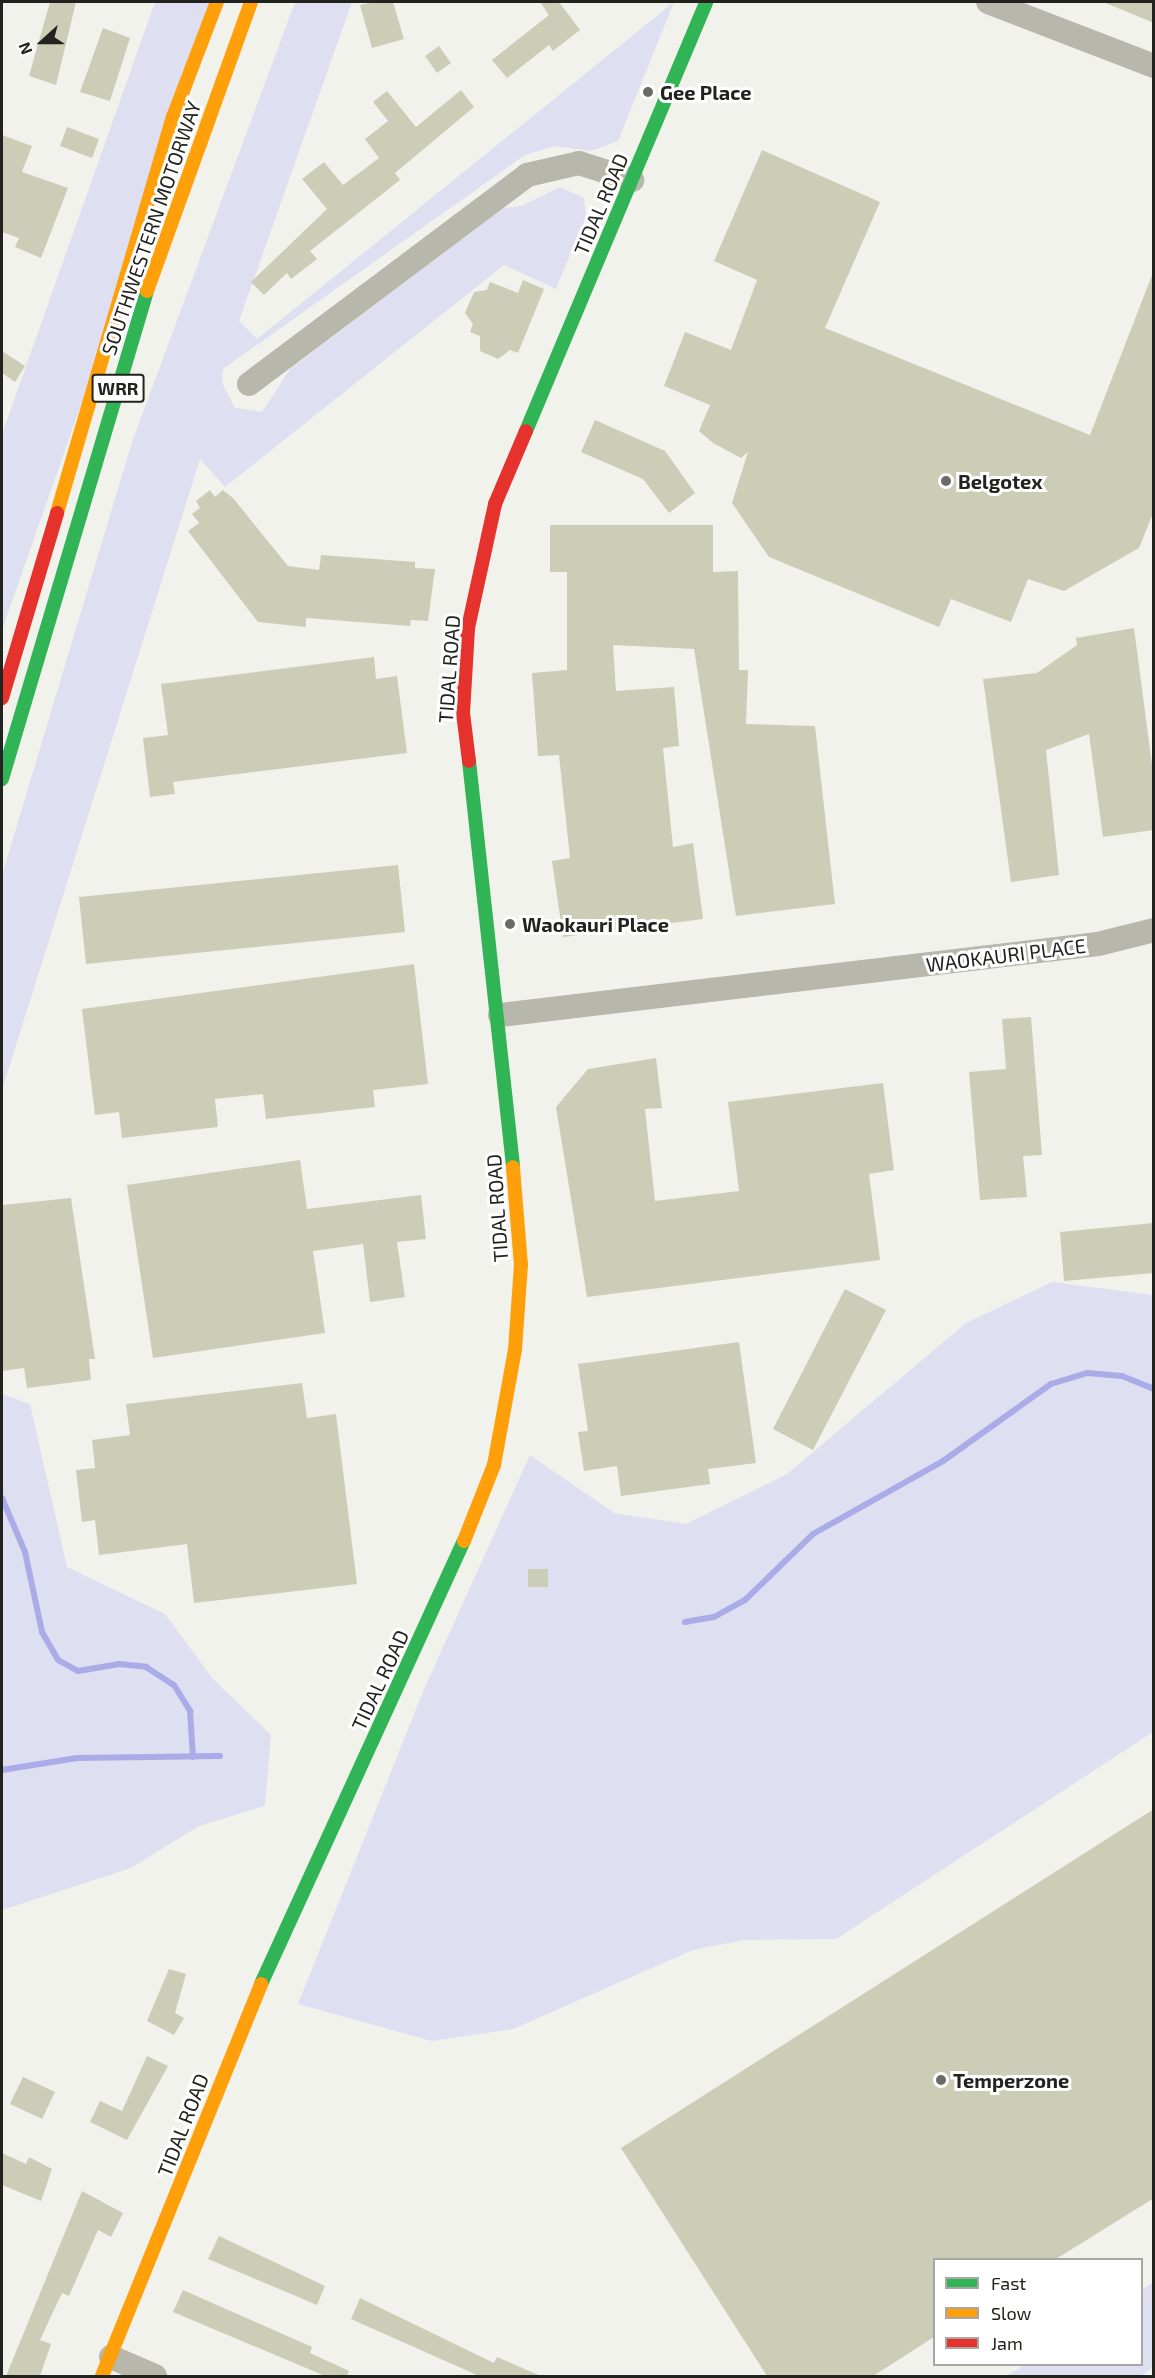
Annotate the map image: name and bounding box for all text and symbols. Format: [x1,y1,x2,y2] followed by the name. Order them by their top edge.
[12,12,72,72] north arrow
[14,40,36,57] text: N
[660,80,751,104] place label: Gee Place
[641,85,655,99] marker: Gee Place
[96,98,206,358] street label: SOUTHWESTERN MOTORWAY
[569,149,633,259] street label: TIDAL ROAD
[91,373,145,403] road number: WRR
[958,469,1043,493] place label: Belgotex
[939,474,953,488] marker: Belgotex
[433,614,465,724] street label: TIDAL ROAD
[522,912,669,936] place label: Waokauri Place
[503,917,517,931] marker: Waokauri Place
[925,933,1087,977] street label: WAOKAURI PLACE
[481,1153,513,1263] street label: TIDAL ROAD
[346,1626,414,1734] street label: TIDAL ROAD
[953,2068,1069,2092] place label: Temperzone
[152,2070,214,2180] street label: TIDAL ROAD
[934,2073,948,2087] marker: Temperzone
[933,2258,1143,2366] legend
[991,2272,1026,2294] text: Fast
[991,2302,1031,2324] text: Slow
[991,2332,1023,2354] text: Jam

